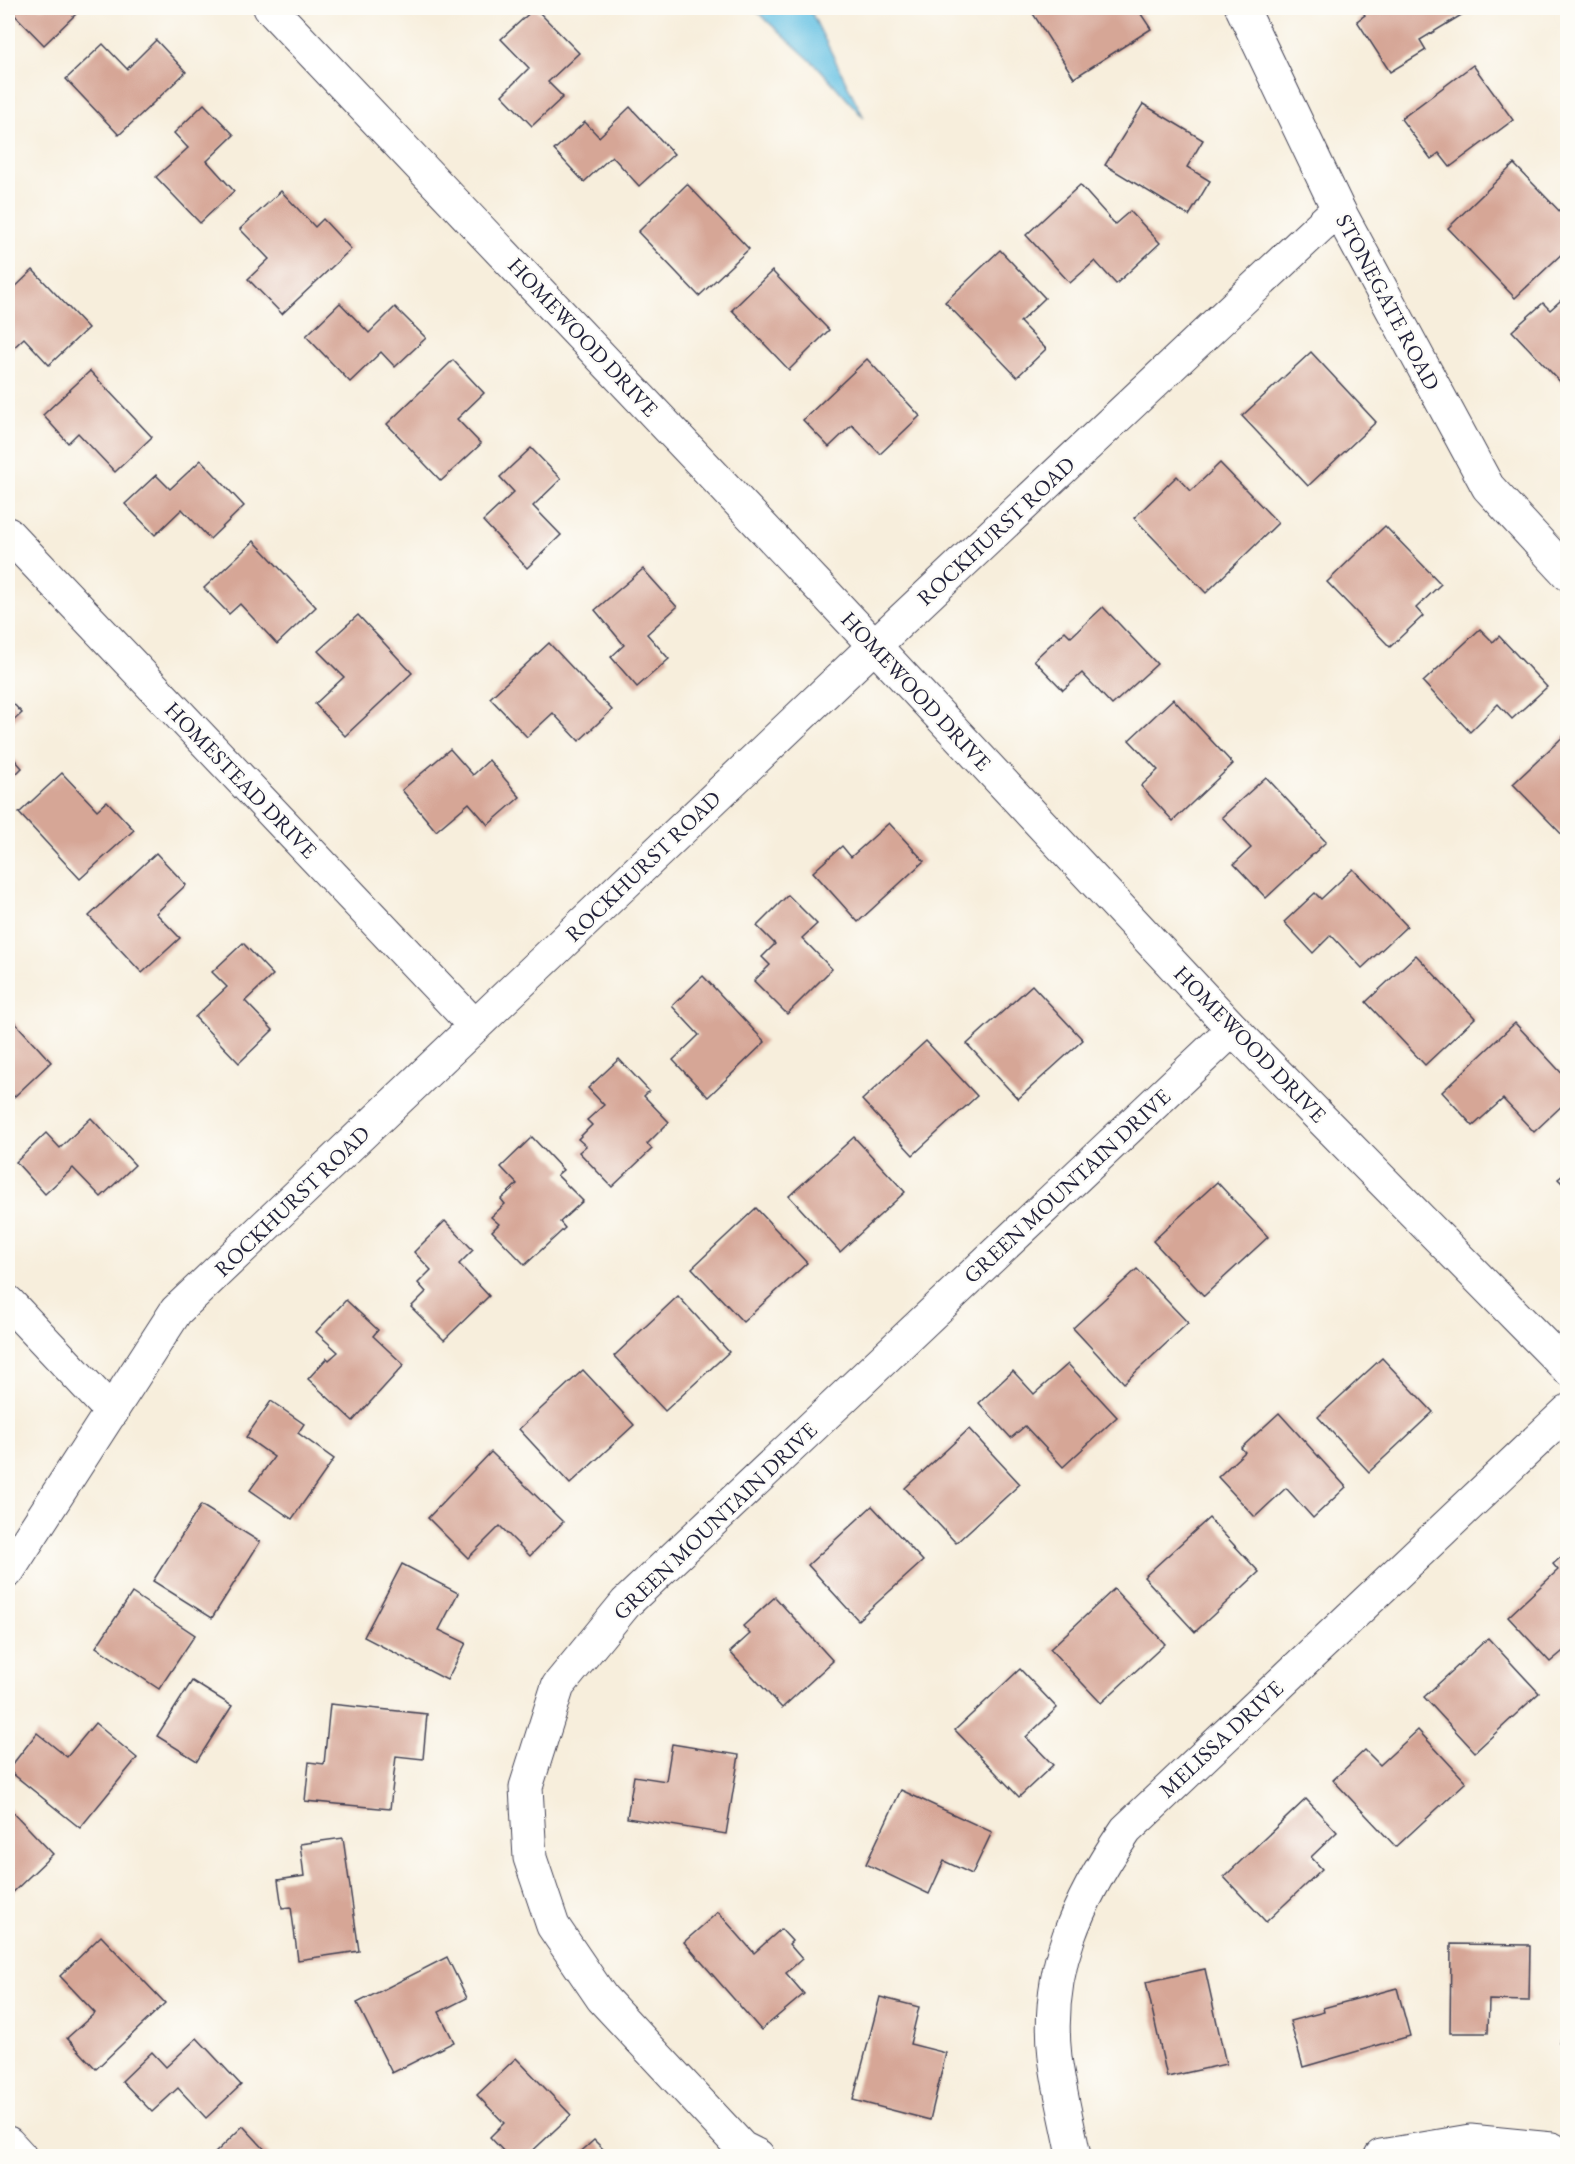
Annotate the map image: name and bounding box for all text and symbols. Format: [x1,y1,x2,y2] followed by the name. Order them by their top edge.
[1329,209,1447,395] street label: STONEGATE ROAD
[502,251,664,423] street label: HOMEWOOD DRIVE
[911,450,1081,612] street label: ROCKHURST ROAD
[835,605,997,777] street label: HOMEWOOD DRIVE
[159,695,323,865] street label: HOMESTEAD DRIVE
[559,784,727,948] street label: ROCKHURST ROAD
[1167,959,1333,1129] street label: HOMEWOOD DRIVE
[957,1082,1177,1290] street label: GREEN MOUNTAIN DRIVE
[208,1119,376,1283] street label: ROCKHURST ROAD
[607,1416,823,1626] street label: GREEN MOUNTAIN DRIVE
[1153,1674,1289,1804] street label: MELISSA DRIVE

